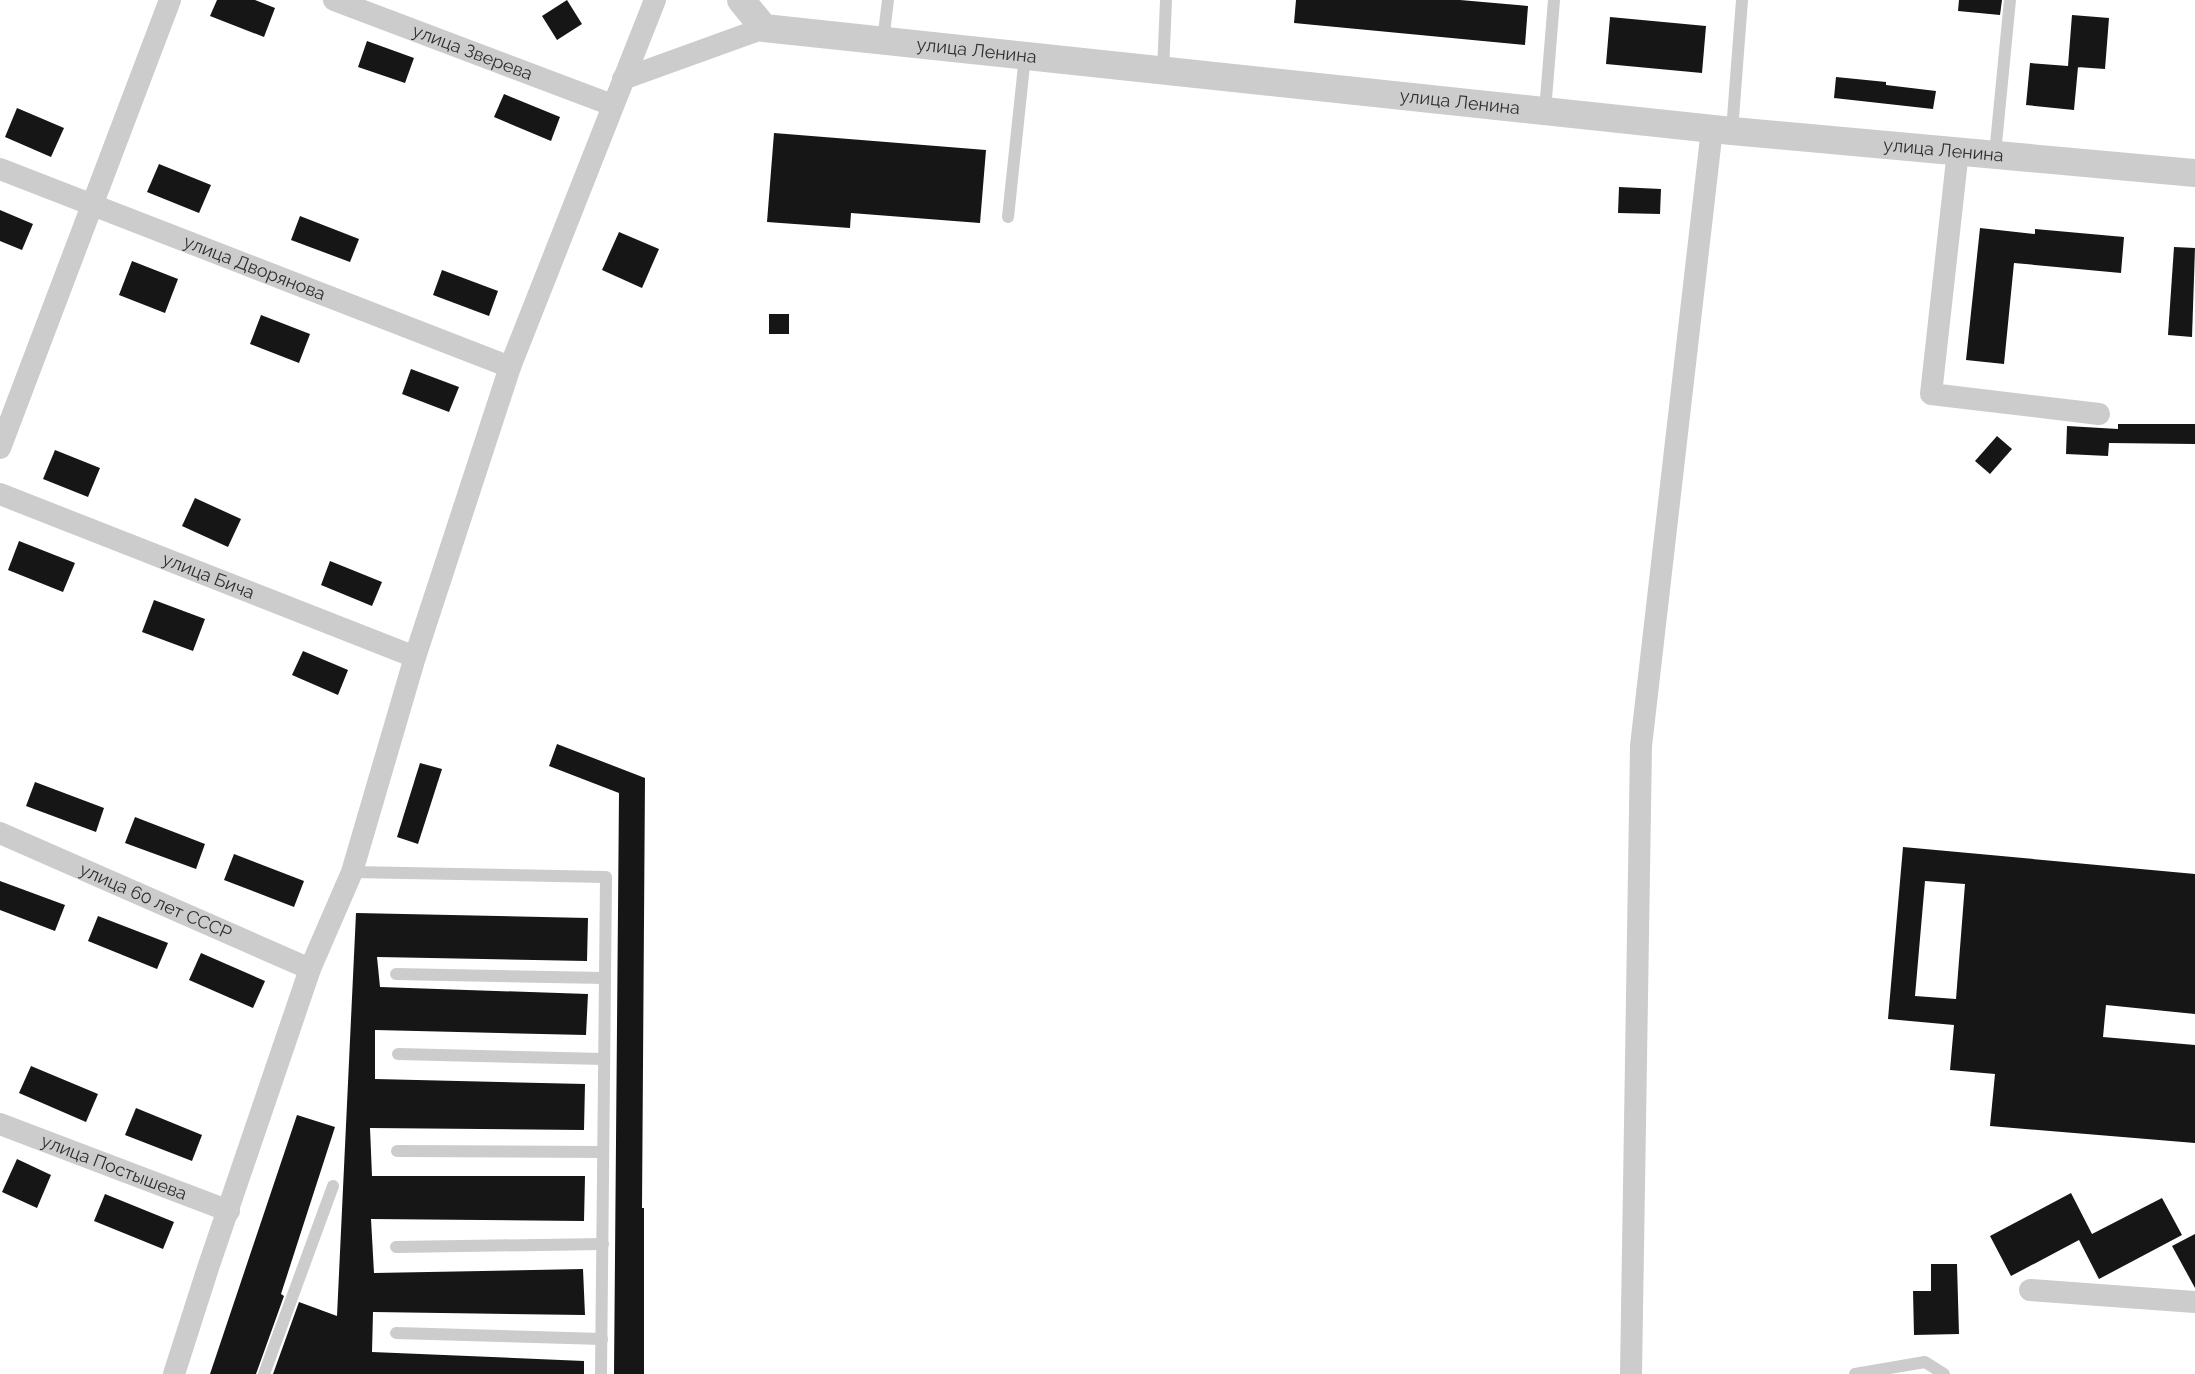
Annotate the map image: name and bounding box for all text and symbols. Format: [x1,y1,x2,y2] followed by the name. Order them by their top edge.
[410,20,536,84] street label: улица Зверева
[915,33,1038,67] street label: улица Ленина
[1399,85,1521,118] street label: улица Ленина
[1882,134,2005,166] street label: улица Ленина
[181,230,329,304] street label: улица Дворянова
[160,548,258,603] street label: улица Бича
[77,858,235,943] street label: улица 60 лет СССР
[38,1130,190,1204] street label: улица Постышева

